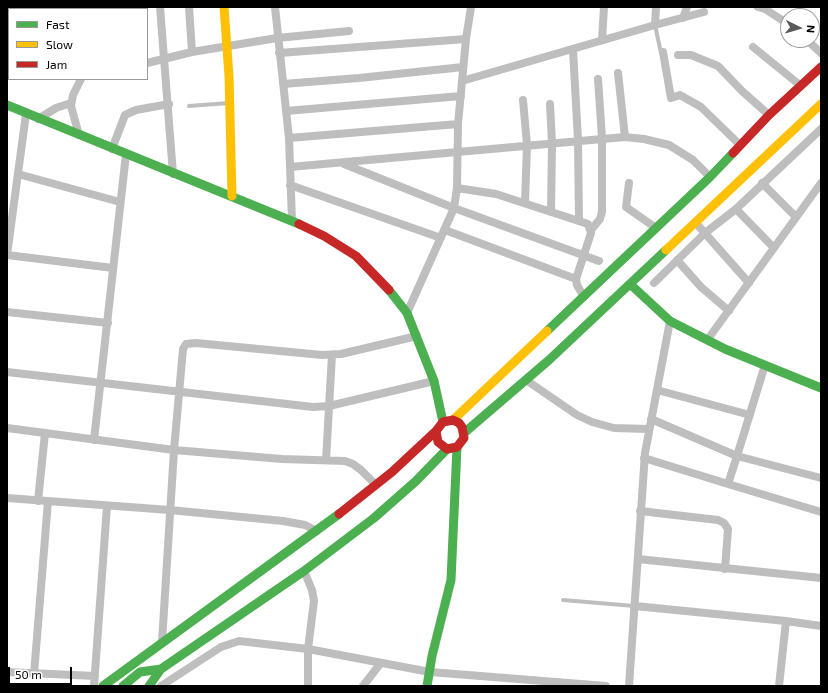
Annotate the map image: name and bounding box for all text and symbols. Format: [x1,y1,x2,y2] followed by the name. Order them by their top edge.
[8,8,148,80] legend
[780,8,820,48] north arrow
[46,17,69,31] text: Fast
[805,24,818,34] text: N
[46,37,73,51] text: Slow
[46,57,67,71] text: Jam
[10,659,74,685] scale bar
[15,667,42,681] text: 50 m

